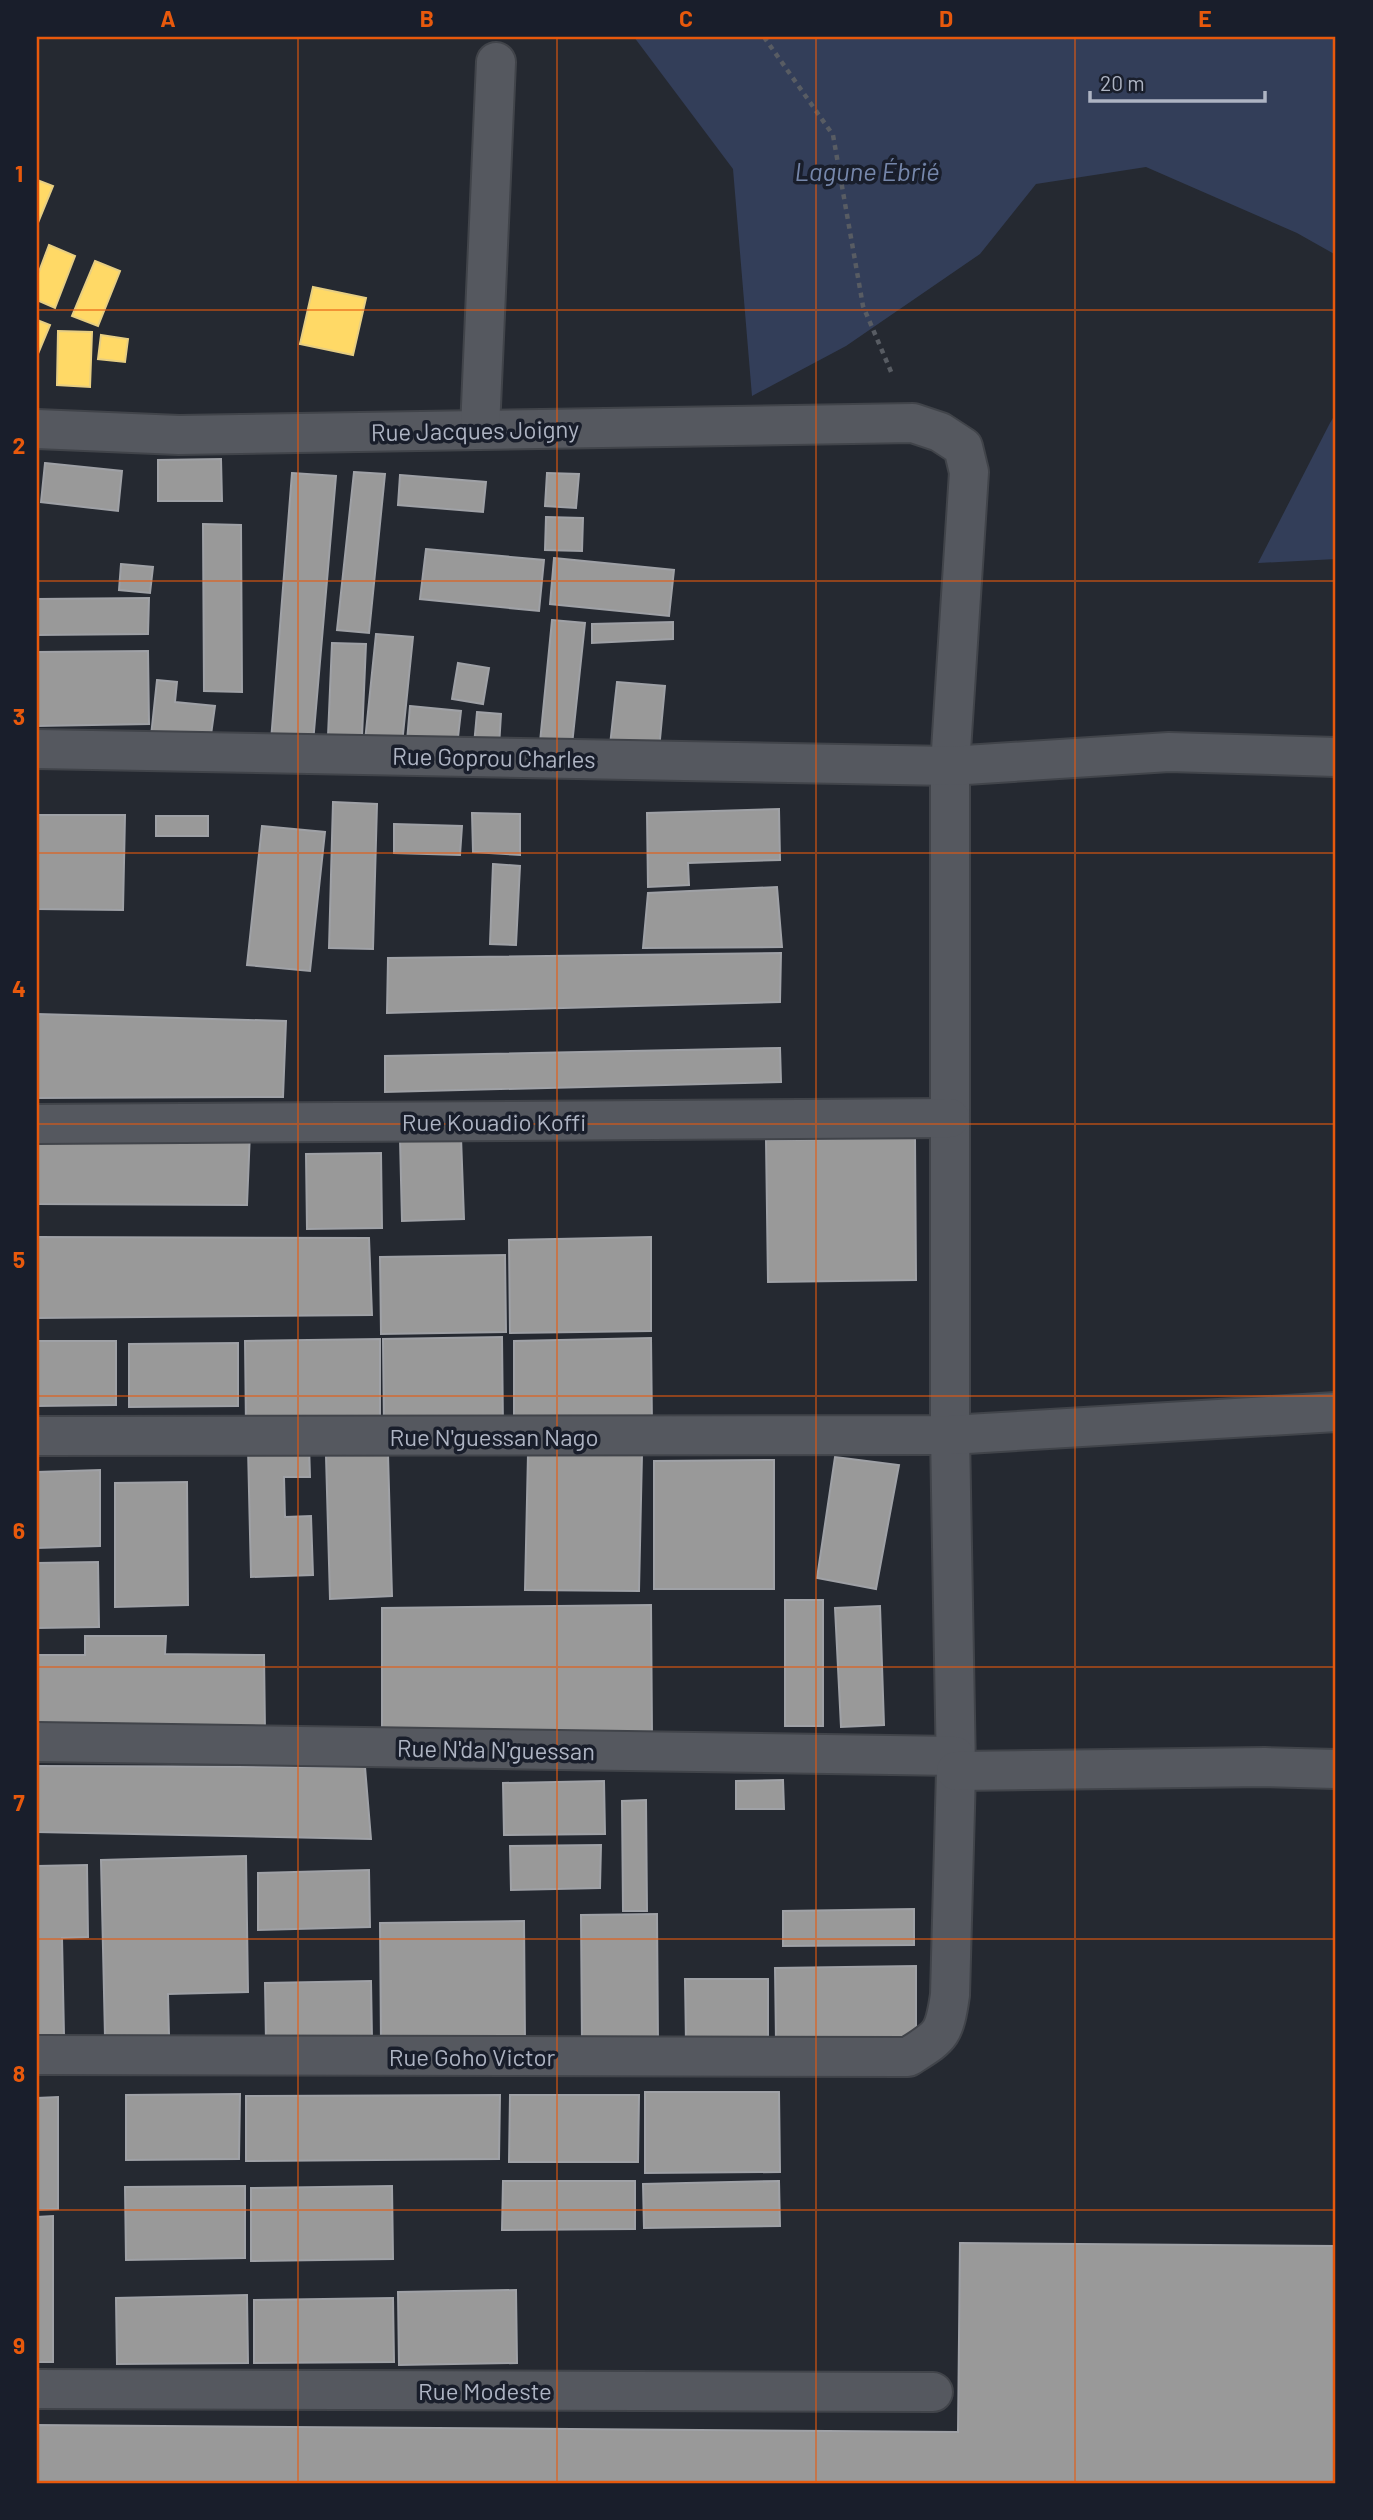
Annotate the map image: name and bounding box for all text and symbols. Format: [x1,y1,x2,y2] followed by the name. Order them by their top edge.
[160,4,176,32] text: A
[420,4,434,32] text: B
[679,4,693,32] text: C
[939,4,953,32] text: D
[1198,4,1212,32] text: E
[1090,60,1264,104] scale bar
[1100,70,1145,95] text: 20 m
[794,155,940,186] water label: Lagune Ébrié
[15,159,23,187] text: 1
[371,414,579,446] street label: Rue Jacques Joigny
[13,431,25,459] text: 2
[13,702,25,730] text: 3
[392,741,596,773] street label: Rue Goprou Charles
[12,974,26,1002] text: 4
[402,1107,586,1136] street label: Rue Kouadio Koffi
[13,1245,25,1273] text: 5
[389,1422,599,1451] street label: Rue N'guessan Nago
[13,1516,25,1544] text: 6
[397,1733,595,1765] street label: Rue N'da N'guessan
[13,1788,25,1816] text: 7
[389,2042,556,2071] street label: Rue Goho Victor
[13,2059,25,2087] text: 8
[13,2331,25,2359] text: 9
[418,2376,552,2405] street label: Rue Modeste

